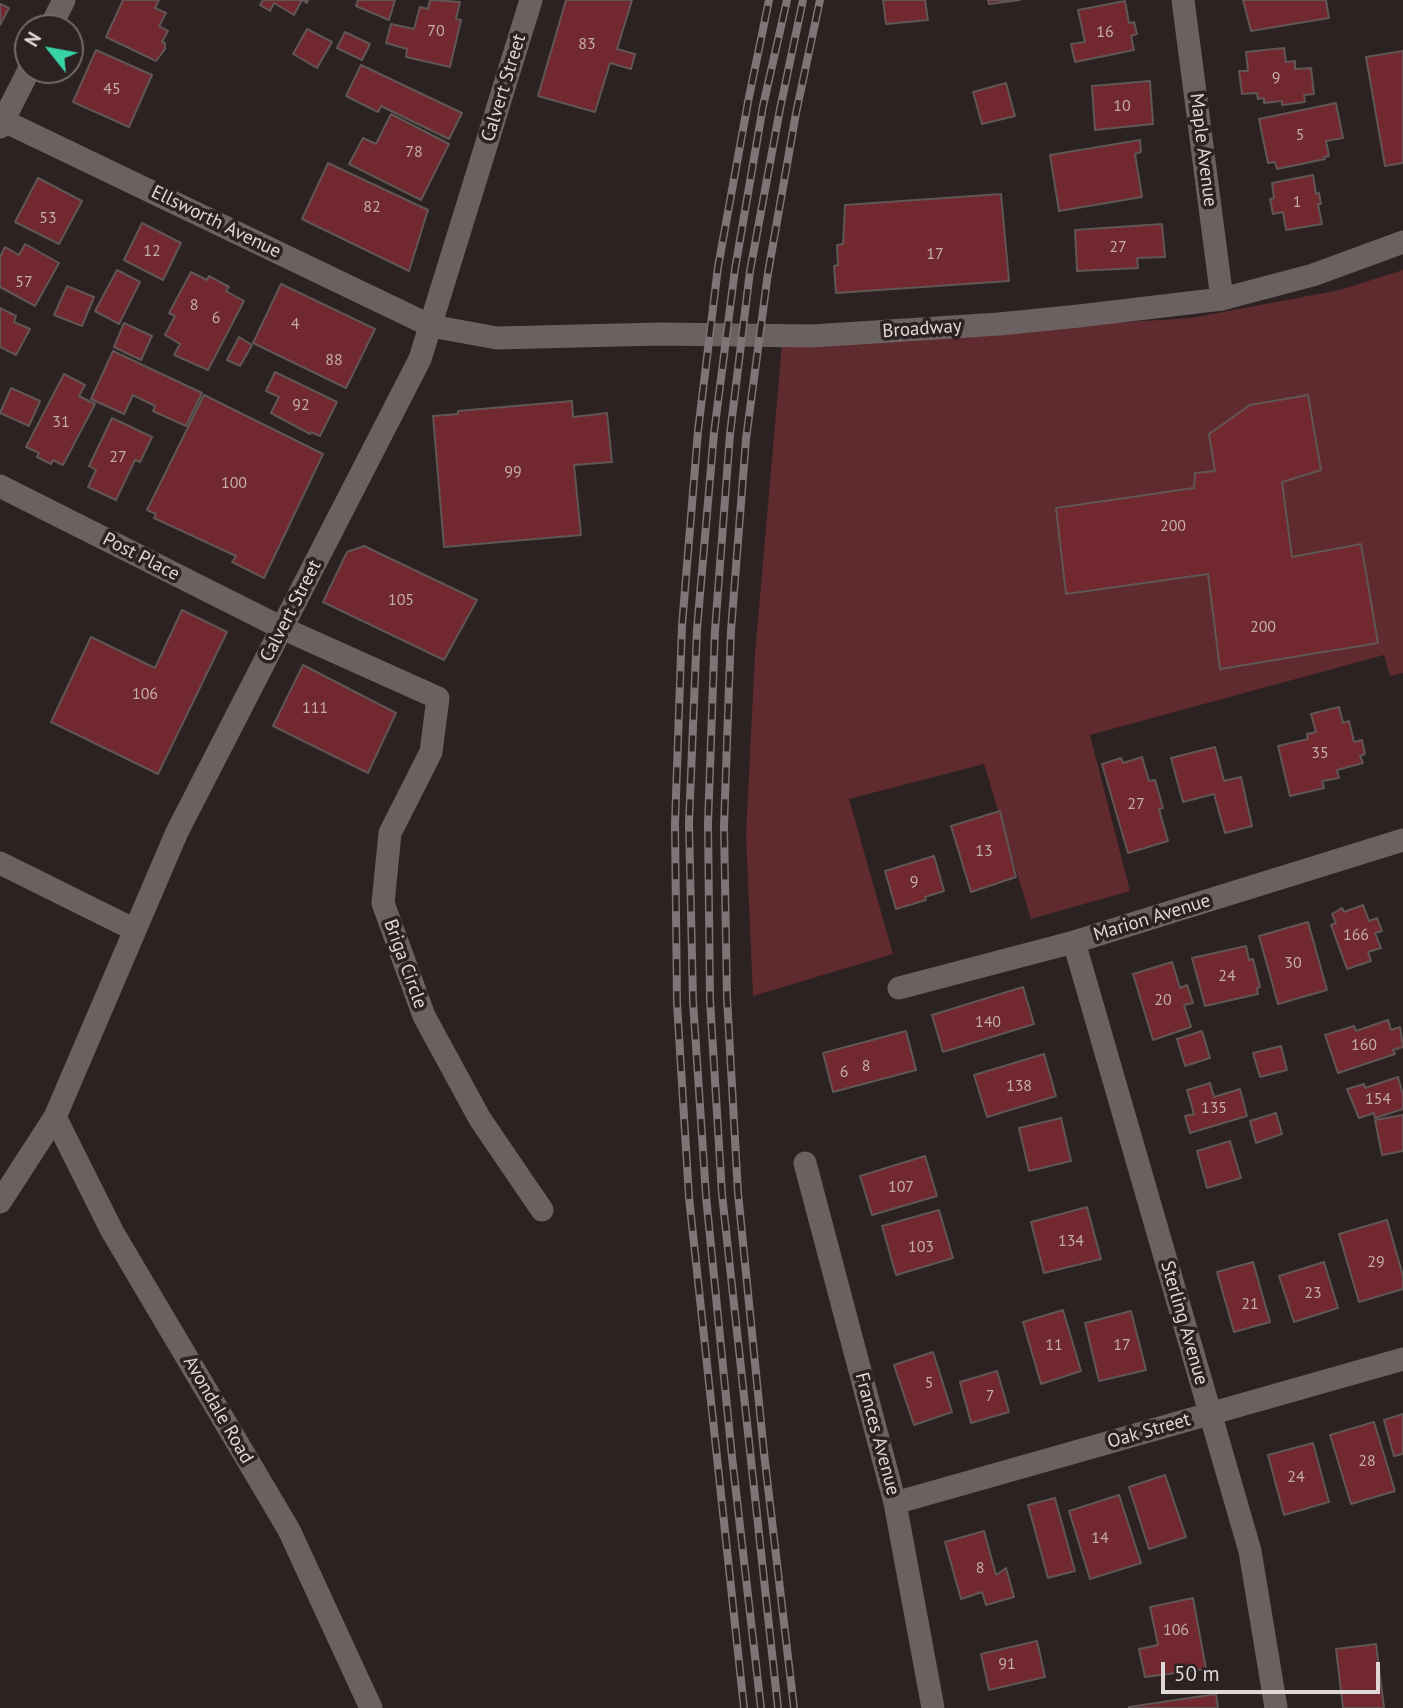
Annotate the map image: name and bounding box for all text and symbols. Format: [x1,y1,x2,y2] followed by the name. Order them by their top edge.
[14,14,84,84] north arrow
[427,21,445,41] house number: 70
[1096,22,1114,42] house number: 16
[19,28,46,51] text: N
[477,32,531,144] street label: Calvert Street
[578,34,596,54] house number: 83
[1272,68,1280,88] house number: 9
[103,79,121,99] house number: 45
[1185,92,1221,208] street label: Maple Avenue
[1113,96,1131,116] house number: 10
[1296,125,1304,145] house number: 5
[405,142,423,162] house number: 78
[147,181,285,263] street label: Ellsworth Avenue
[1293,192,1301,212] house number: 1
[363,197,381,217] house number: 82
[39,208,57,228] house number: 53
[1109,237,1127,257] house number: 27
[143,241,161,261] house number: 12
[926,244,944,264] house number: 17
[15,272,33,292] house number: 57
[190,295,198,315] house number: 8
[212,308,220,328] house number: 6
[291,314,299,334] house number: 4
[881,315,963,343] street label: Broadway
[325,350,343,370] house number: 88
[292,395,310,415] house number: 92
[52,412,70,432] house number: 31
[109,447,127,467] house number: 27
[504,462,522,482] house number: 99
[221,473,247,493] house number: 100
[1160,516,1186,536] house number: 200
[99,528,183,586] street label: Post Place
[256,556,326,666] street label: Calvert Street
[388,590,414,610] house number: 105
[1250,617,1276,637] house number: 200
[132,684,158,704] house number: 106
[302,698,328,718] house number: 111
[1311,743,1329,763] house number: 35
[1127,794,1145,814] house number: 27
[975,841,993,861] house number: 13
[910,872,918,892] house number: 9
[1091,889,1213,947] street label: Marion Avenue
[378,916,432,1012] street label: Briga Circle
[1343,925,1369,945] house number: 166
[1284,953,1302,973] house number: 30
[1218,966,1236,986] house number: 24
[1154,990,1172,1010] house number: 20
[975,1012,1001,1032] house number: 140
[1351,1035,1377,1055] house number: 160
[862,1056,870,1076] house number: 8
[840,1062,848,1082] house number: 6
[1006,1076,1032,1096] house number: 138
[1365,1089,1391,1109] house number: 154
[1201,1098,1227,1118] house number: 135
[888,1177,914,1197] house number: 107
[1058,1231,1084,1251] house number: 134
[908,1237,934,1257] house number: 103
[1367,1252,1385,1272] house number: 29
[1155,1258,1213,1388] street label: Sterling Avenue
[1304,1283,1322,1303] house number: 23
[1241,1294,1259,1314] house number: 21
[1045,1335,1063,1355] house number: 11
[1113,1335,1131,1355] house number: 17
[178,1352,258,1468] street label: Avondale Road
[850,1370,904,1498] street label: Frances Avenue
[925,1373,933,1393] house number: 5
[986,1386,994,1406] house number: 7
[1105,1408,1193,1454] street label: Oak Street
[1358,1451,1376,1471] house number: 28
[1287,1467,1305,1487] house number: 24
[1091,1528,1109,1548] house number: 14
[976,1558,984,1578] house number: 8
[1163,1620,1189,1640] house number: 106
[1165,1648,1384,1692] scale bar
[998,1654,1016,1674] house number: 91
[1174,1660,1220,1687] text: 50 m

